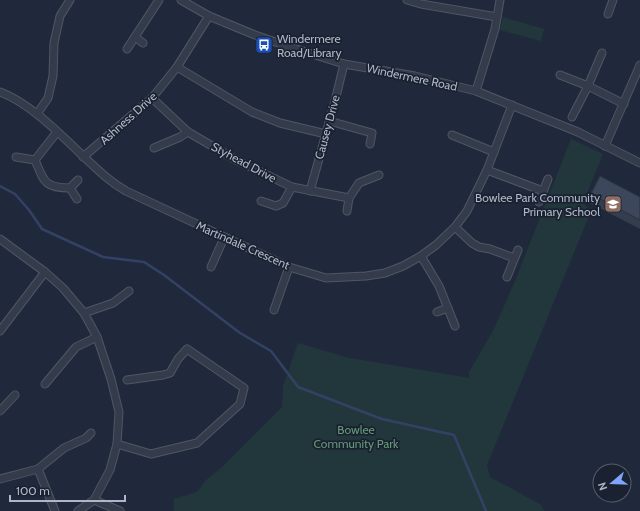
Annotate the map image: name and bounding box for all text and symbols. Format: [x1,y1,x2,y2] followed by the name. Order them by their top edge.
[277,31,341,60] place label: Windermere Road/Library
[254,35,274,55] bus stop icon: Windermere Road/Library
[365,60,459,94] street label: Windermere Road
[96,89,160,147] street label: Ashness Drive
[311,93,343,161] street label: Causey Drive
[209,139,279,185] street label: Styhead Drive
[475,190,600,219] place label: Bowlee Park Community Primary School
[603,194,623,214] school or university icon: Bowlee Park Community Primary School
[194,218,292,272] street label: Martindale Crescent
[314,422,399,451] park label: Bowlee Community Park
[592,463,632,503] north arrow
[10,477,125,503] scale bar
[595,480,610,492] text: N
[16,483,50,498] text: 100 m

